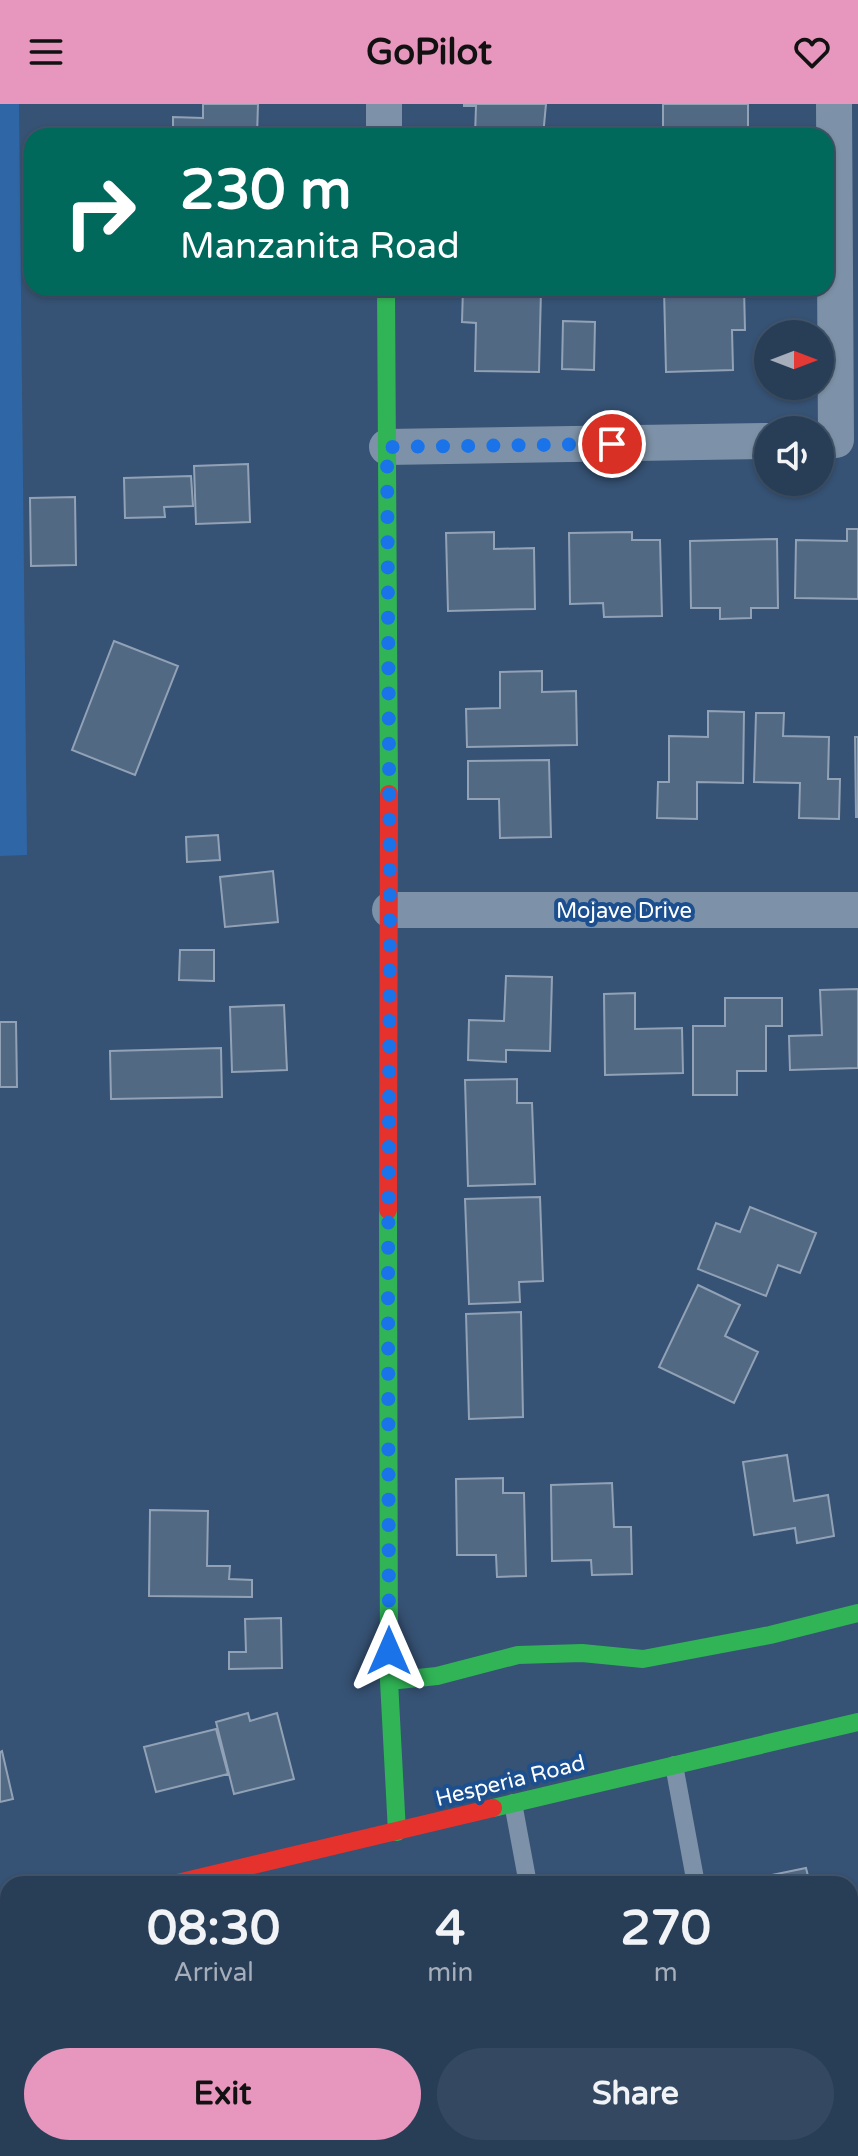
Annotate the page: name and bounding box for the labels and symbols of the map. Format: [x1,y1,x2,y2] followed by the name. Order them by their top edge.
[754,320,834,400] north arrow
[578,410,646,478] pin
[556,898,692,924] street label: Mojave Drive
[347,1609,431,1693] position arrow
[433,1750,588,1812] street label: Hesperia Road

